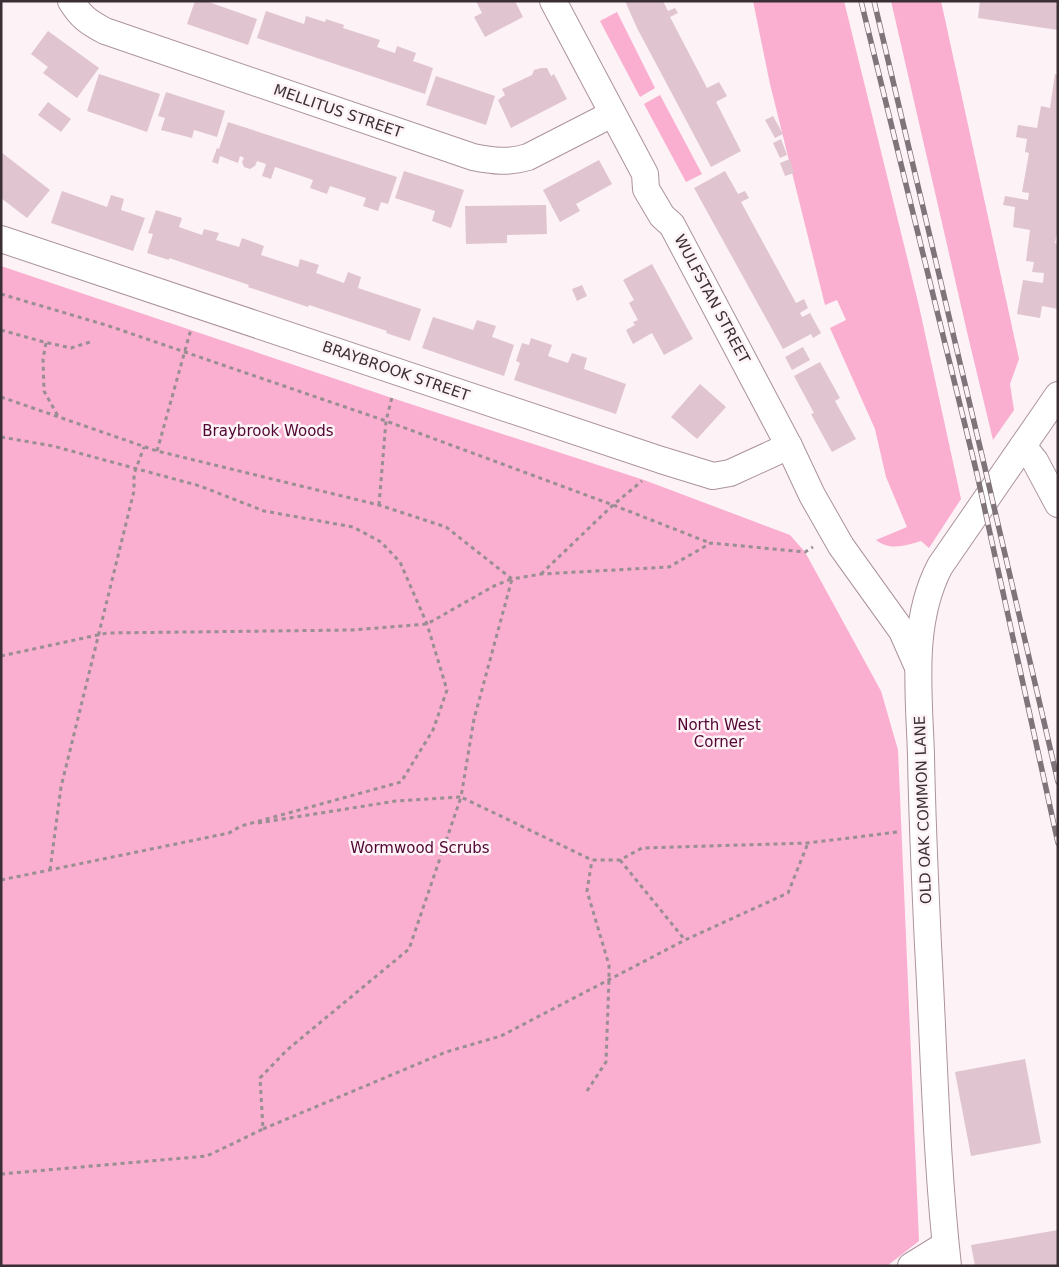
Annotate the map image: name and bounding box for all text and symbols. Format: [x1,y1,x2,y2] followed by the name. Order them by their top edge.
[271,80,406,142] street label: MELLITUS STREET
[670,231,754,367] street label: WULFSTAN STREET
[320,337,473,405] street label: BRAYBROOK STREET
[202,422,334,440] park label: Braybrook Woods
[911,715,935,905] street label: OLD OAK COMMON LANE
[677,716,761,751] park label: North West Corner
[350,839,490,857] park label: Wormwood Scrubs

